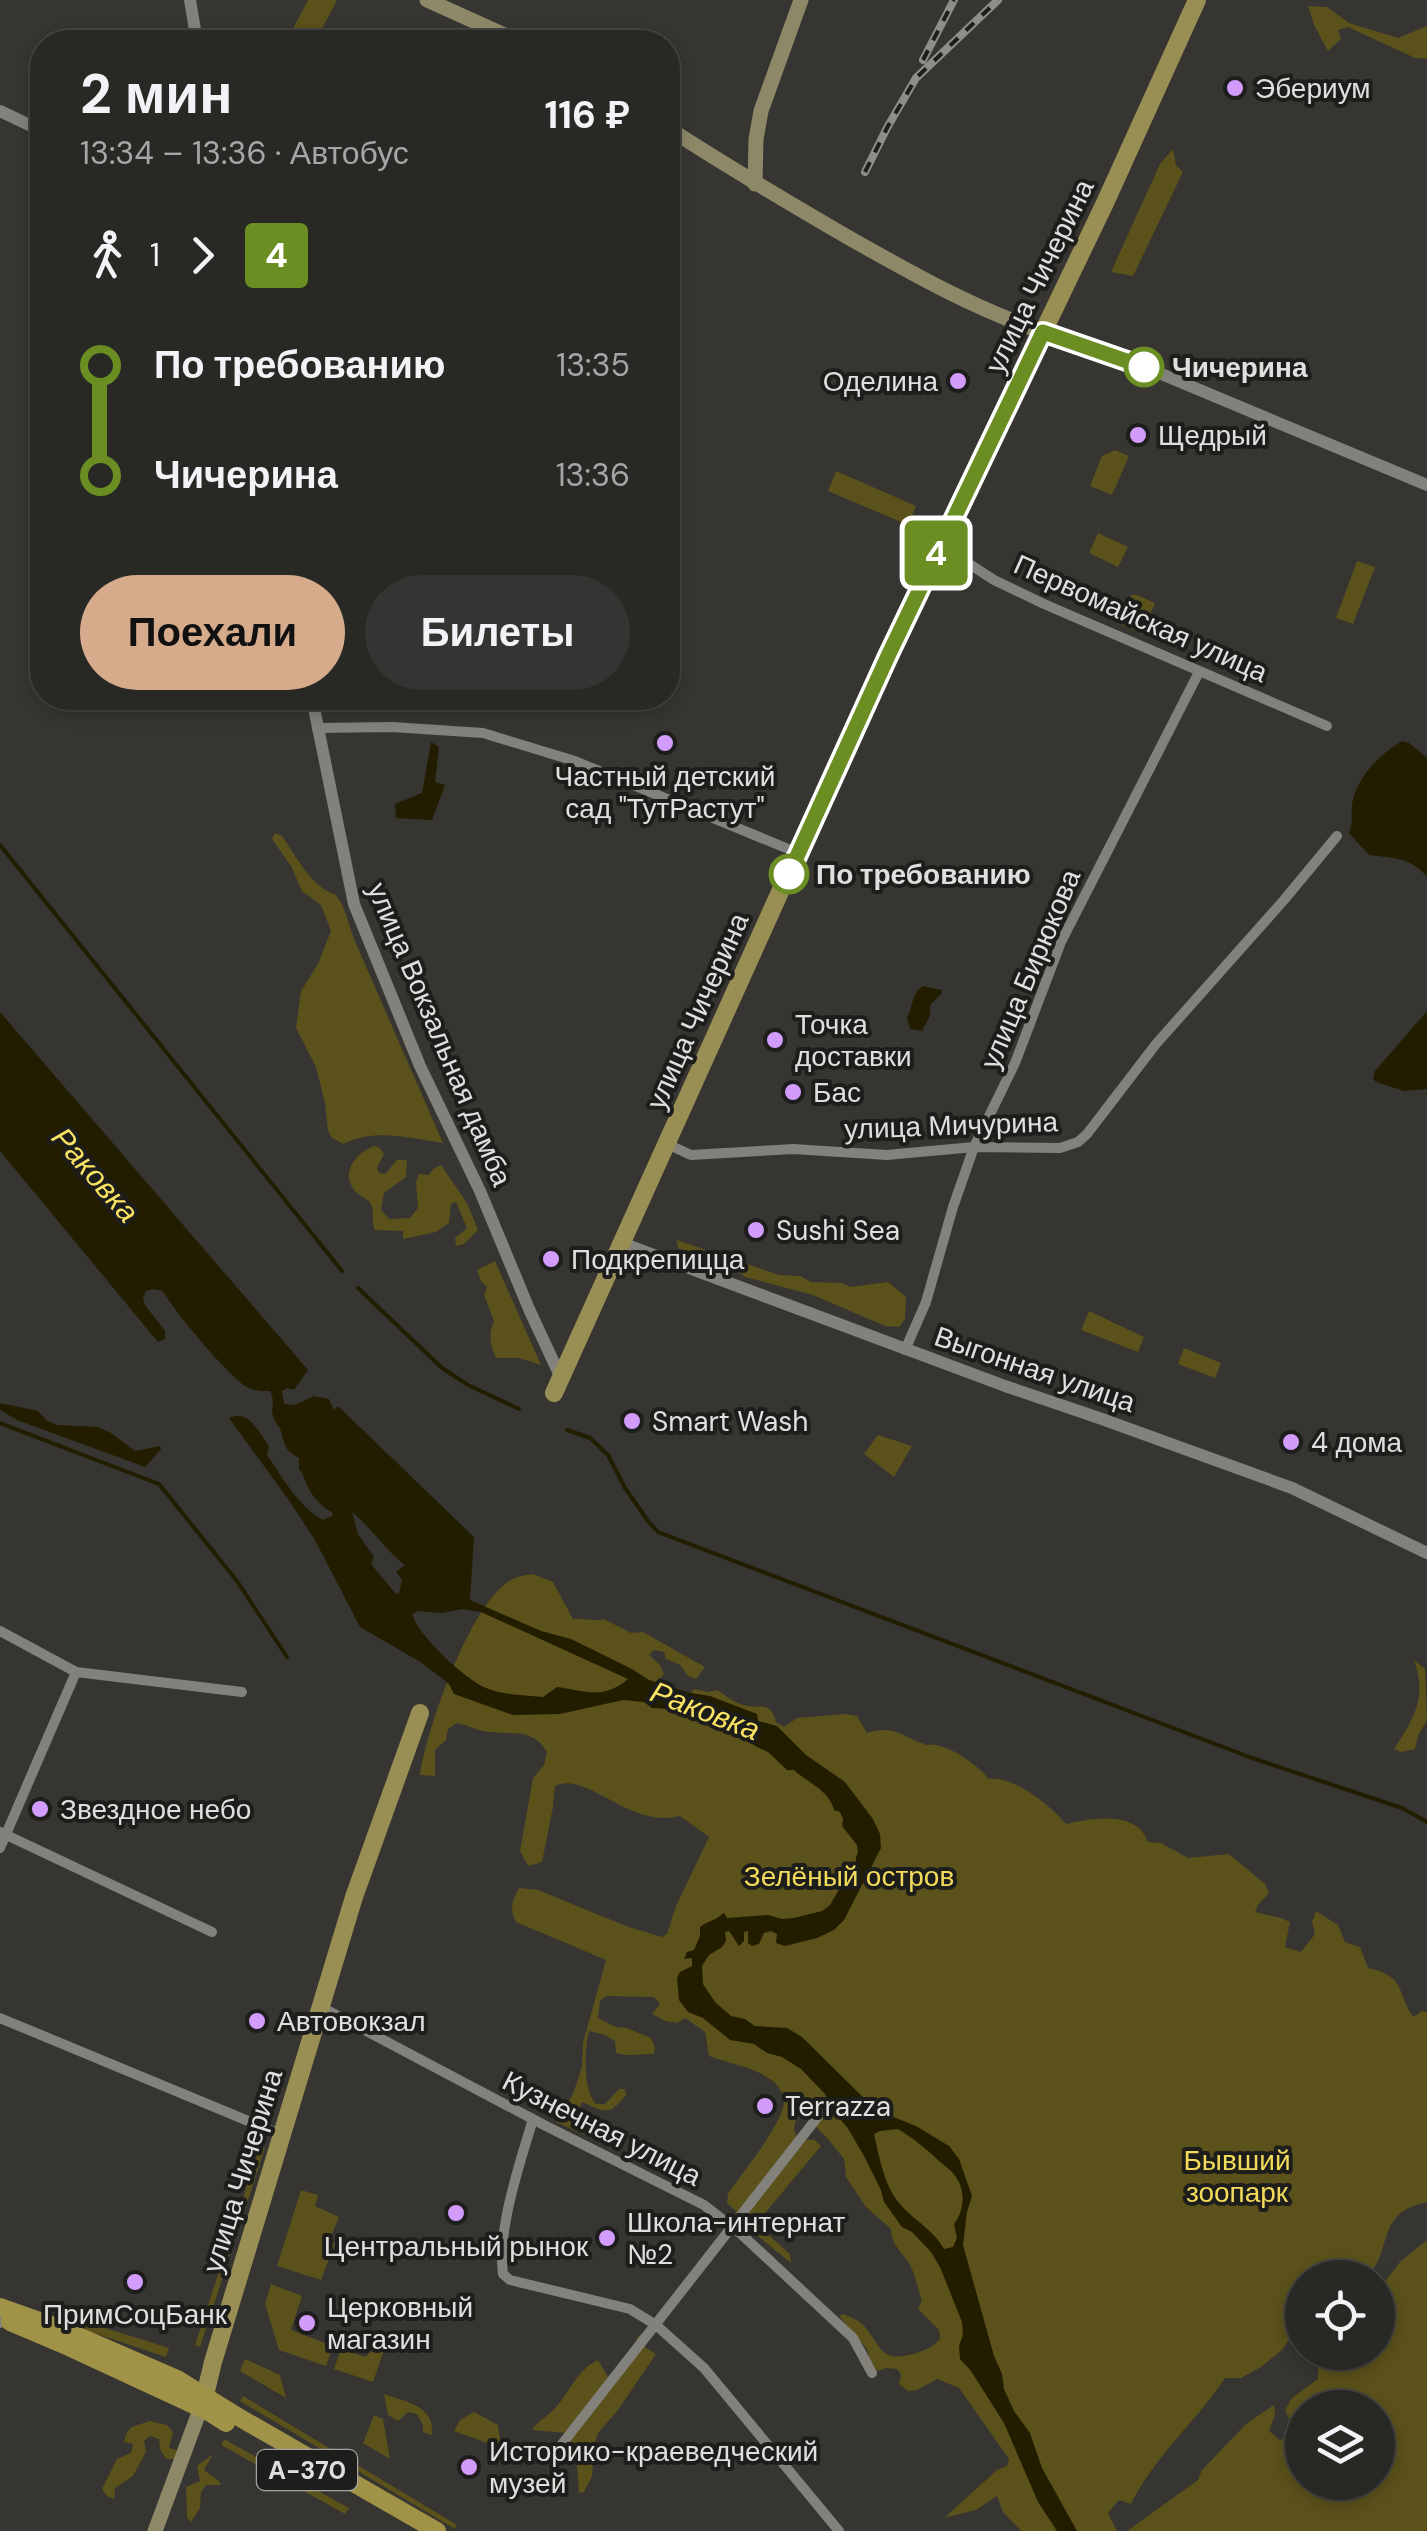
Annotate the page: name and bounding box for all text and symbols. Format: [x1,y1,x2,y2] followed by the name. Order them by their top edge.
[80,58,232,130] text: 2 мин
[1255,70,1371,107] place label: Эбериум
[1224,77,1246,99] marker: Эбериум
[544,90,630,140] text: 116 ₽
[80,132,409,174] text: 13:34 – 13:36 · Автобус
[977,173,1103,379] street label: улица Чичерина
[80,228,135,283] icon: walk
[175,228,230,283] icon: forward
[265,232,288,278] text: 4
[150,234,160,276] text: 1
[154,340,445,390] text: По требованию
[556,344,630,386] text: 13:35
[1125,348,1163,386] marker: Чичерина
[1172,349,1308,386] place label: Чичерина
[823,363,938,400] place label: Оделина
[947,370,969,392] marker: Оделина
[1158,417,1267,454] place label: Щедрый
[1127,424,1149,446] marker: Щедрый
[154,450,338,500] text: Чичерина
[556,454,630,496] text: 13:36
[904,520,968,586] line badge: 4
[925,530,947,576] text: 4
[1008,546,1274,691] street label: Первомайская улица
[80,575,345,690] button: Поехали
[365,575,630,690] button: Билеты
[654,732,676,754] marker: Частный детский сад "ТутРастут"
[555,758,775,827] place label: Частный детский сад "ТутРастут"
[770,855,808,893] marker: По требованию
[816,856,1031,893] place label: По требованию
[972,863,1089,1075] street label: улица Бирюкова
[359,877,520,1192] street label: улица Вокзальная дамба
[638,907,757,1115] street label: улица Чичерина
[795,1006,912,1075] place label: Точка доставки
[764,1029,786,1051] marker: Точка доставки
[813,1074,861,1111] place label: Бас
[782,1081,804,1103] marker: Бас
[843,1103,1059,1148] street label: улица Мичурина
[43,1119,148,1231] water label: Раковка
[776,1212,900,1249] place label: Sushi Sea
[745,1219,767,1241] marker: Sushi Sea
[571,1241,745,1278] place label: Подкрепицца
[540,1248,562,1270] marker: Подкрепицца
[930,1318,1141,1421] street label: Выгонная улица
[652,1403,808,1440] place label: Smart Wash
[621,1410,643,1432] marker: Smart Wash
[1311,1424,1403,1461] place label: 4 дома
[1280,1431,1302,1453] marker: 4 дома
[645,1672,765,1749] water label: Раковка
[60,1791,251,1828] place label: Звездное небо
[29,1798,51,1820] marker: Звездное небо
[744,1858,954,1895] park label: Зелёный остров
[277,2003,425,2040] place label: Автовокзал
[246,2010,268,2032] marker: Автовокзал
[496,2062,708,2195] street label: Кузнечная улица
[194,2064,291,2278] street label: улица Чичерина
[785,2088,891,2125] place label: Terrazza
[754,2095,776,2117] marker: Terrazza
[1183,2142,1291,2211] park label: Бывший зоопарк
[445,2202,467,2224] marker: Центральный рынок
[627,2204,845,2273] place label: Школа-интернат №2
[596,2227,618,2249] marker: Школа-интернат №2
[324,2228,589,2265] place label: Центральный рынок
[1285,2260,1395,2500] map controls
[1285,2260,1395,2370] button: locate
[124,2271,146,2293] marker: ПримСоцБанк
[327,2289,473,2358] place label: Церковный магазин
[43,2296,228,2333] place label: ПримСоцБанк
[296,2312,318,2334] marker: Церковный магазин
[1285,2390,1395,2500] button: layers
[489,2433,818,2502] place label: Историко-краеведческий музей
[257,2450,357,2490] road number: А-370
[458,2456,480,2478] marker: Историко-краеведческий музей

